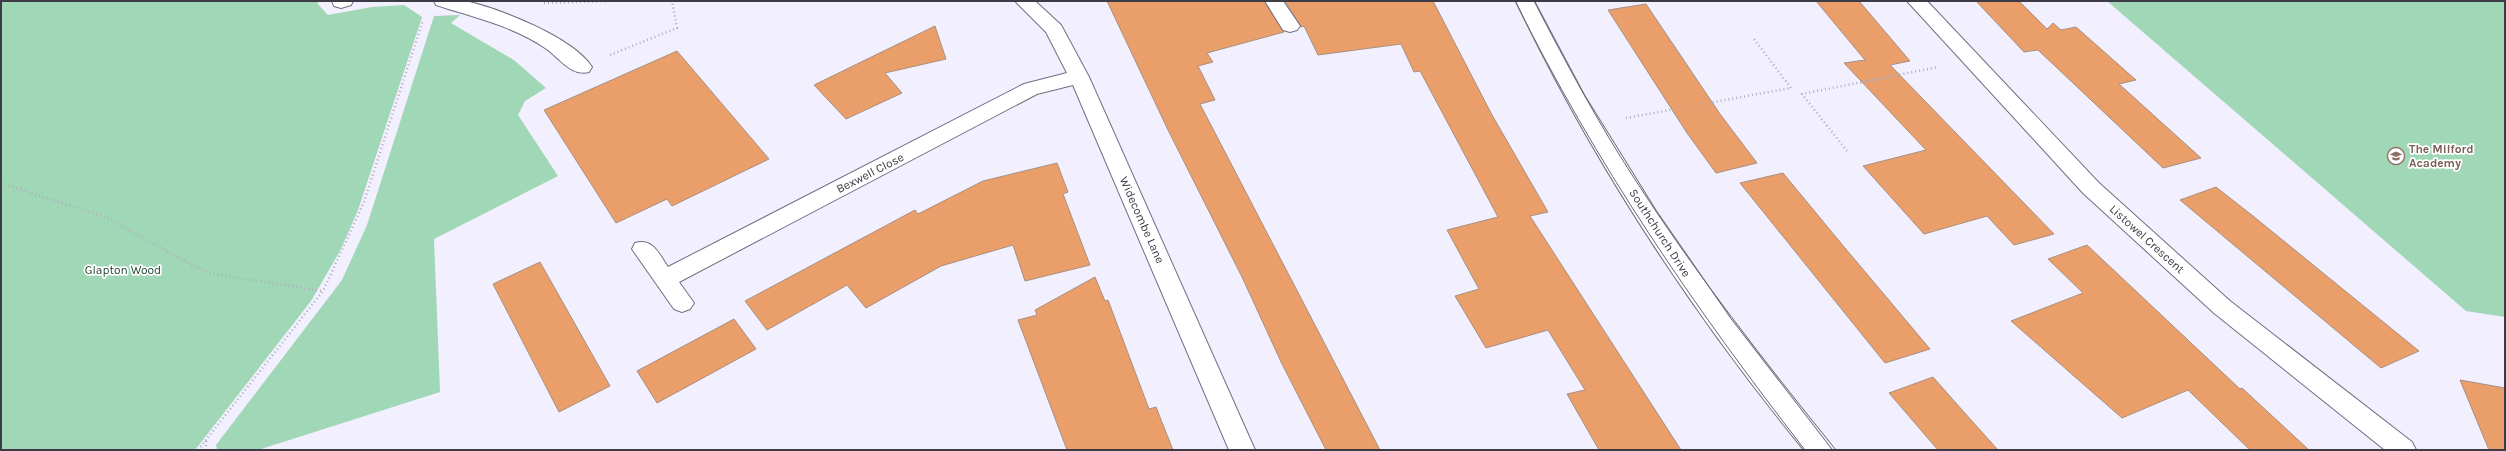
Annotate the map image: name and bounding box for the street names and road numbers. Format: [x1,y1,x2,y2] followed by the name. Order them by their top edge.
[834,150,906,196] street label: Bexwell Close
[1117,175,1167,265] street label: Widecombe Lane
[1626,186,1694,280] street label: Southchurch Drive
[2107,202,2188,277] street label: Listowel Crescent

